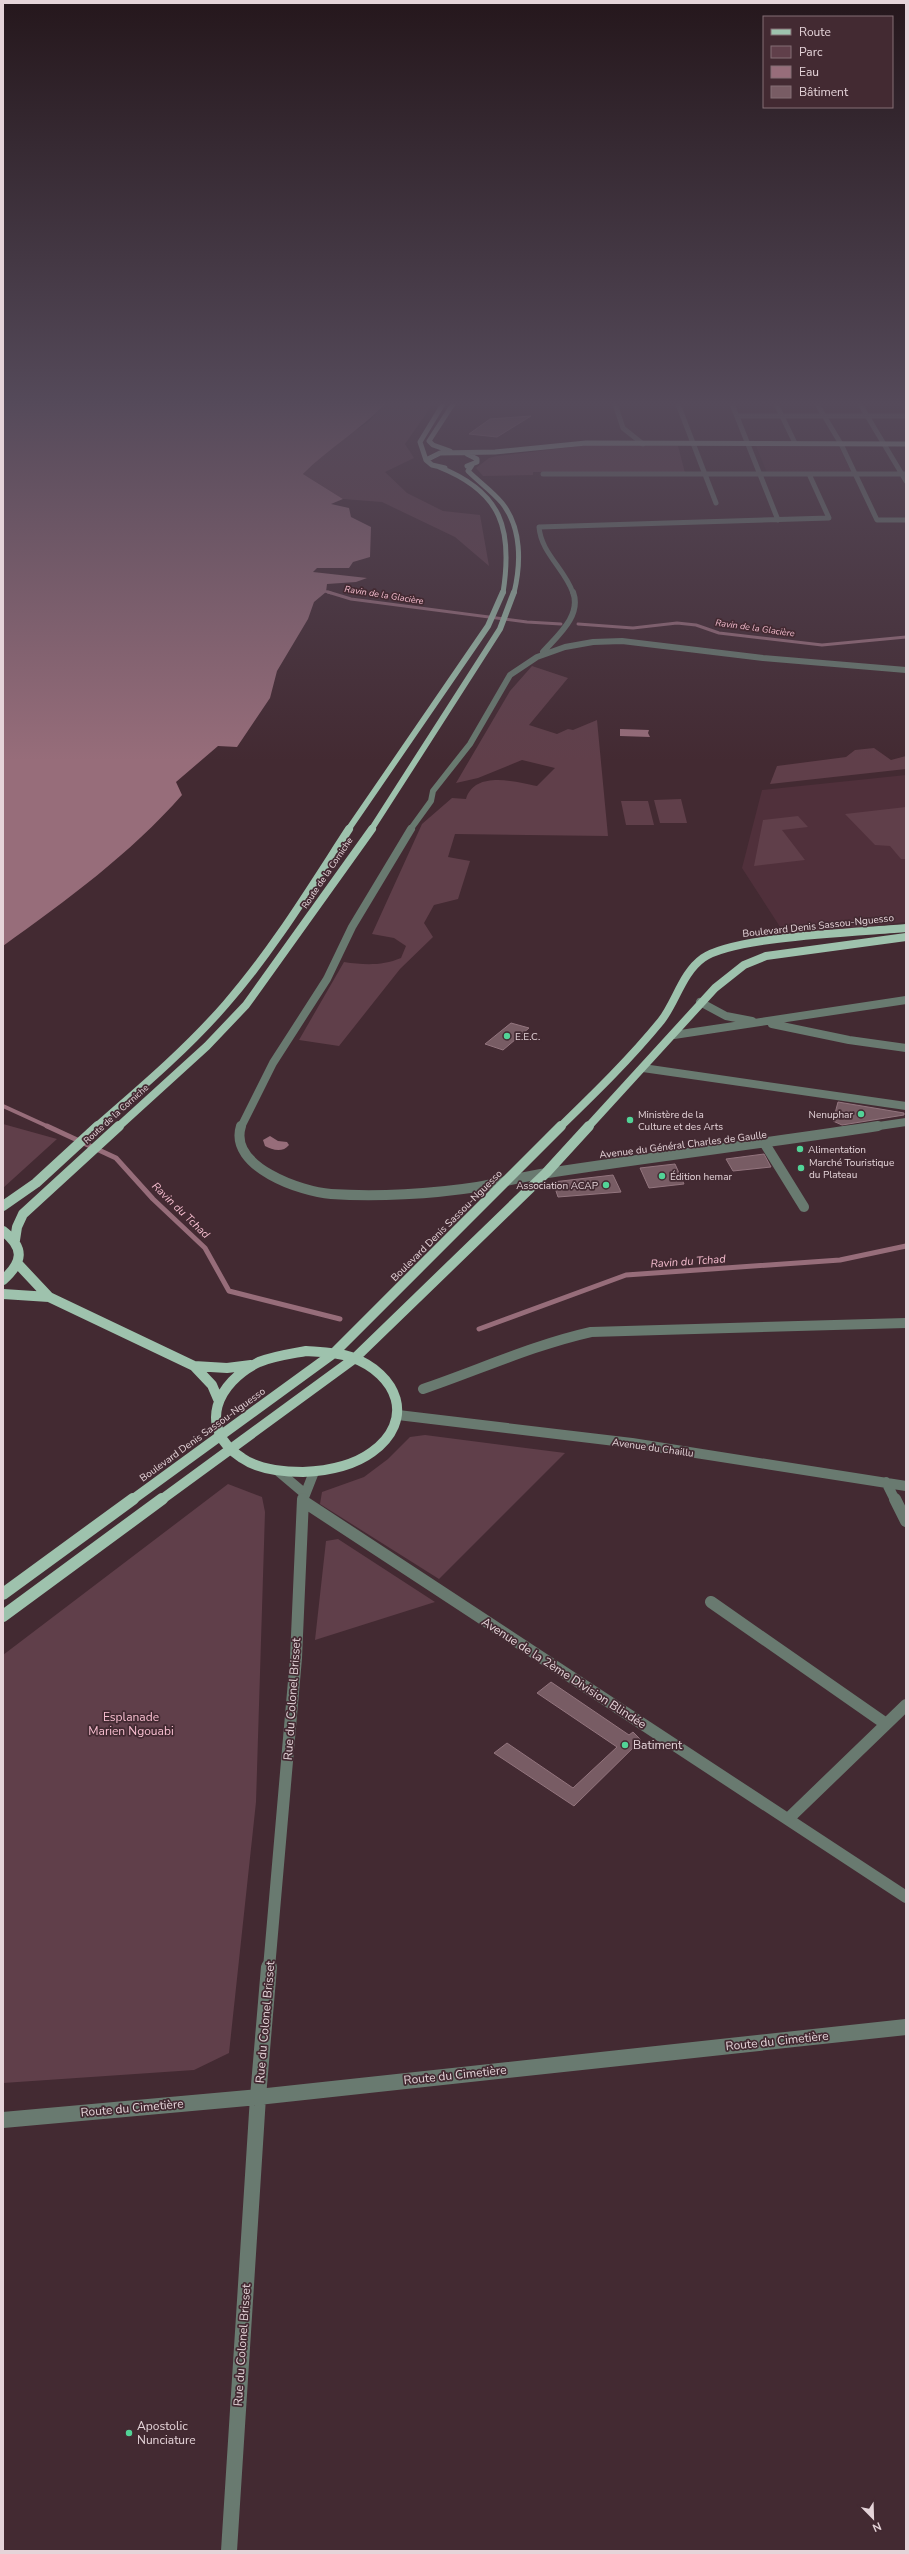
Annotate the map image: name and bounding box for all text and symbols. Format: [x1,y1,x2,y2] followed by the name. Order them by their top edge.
[763,16,893,108] legend
[799,24,831,40] text: Route
[799,44,823,60] text: Parc
[799,64,819,80] text: Eau
[799,84,849,100] text: Bâtiment
[344,583,425,607] water label: Ravin de la Glacière
[715,616,796,640] water label: Ravin de la Glacière
[299,835,355,911] street label: Route de la Corniche
[742,911,895,941] street label: Boulevard Denis Sassou-Nguesso
[515,1030,540,1044] place label: E.E.C.
[502,1031,512,1041] marker: E.E.C.
[81,1081,151,1146] street label: Route de la Corniche
[638,1108,723,1134] place label: Ministère de la Culture et des Arts
[809,1108,853,1122] place label: Nenuphar
[856,1109,866,1119] marker: Nenuphar
[625,1115,635,1125] marker: Ministère de la Culture et des Arts
[599,1128,768,1162] street label: Avenue du Général Charles de Gaulle
[808,1143,866,1157] place label: Alimentation
[795,1144,805,1154] marker: Alimentation
[809,1156,894,1182] place label: Marché Touristique du Plateau
[796,1163,806,1173] marker: Marché Touristique du Plateau
[388,1167,506,1285] street label: Boulevard Denis Sassou-Nguesso
[670,1170,732,1184] place label: Édition hemar
[657,1171,667,1181] marker: Édition hemar
[148,1179,213,1242] water label: Ravin du Tchad
[516,1179,599,1193] place label: Association ACAP
[601,1180,611,1190] marker: Association ACAP
[650,1251,727,1272] water label: Ravin du Tchad
[137,1384,269,1485] street label: Boulevard Denis Sassou-Nguesso
[611,1435,695,1461] street label: Avenue du Chaillu
[478,1614,650,1732] street label: Avenue de la 2ème Division Blindée
[280,1636,304,1761] street label: Rue du Colonel Brisset
[88,1709,174,1739] park label: Esplanade Marien Ngouabi
[633,1737,683,1753] place label: Batiment
[620,1740,630,1750] marker: Batiment
[252,1959,278,2084] street label: Rue du Colonel Brisset
[725,2028,829,2054] street label: Route du Cimetière
[403,2062,507,2088] street label: Route du Cimetière
[80,2096,184,2120] street label: Route du Cimetière
[230,2282,254,2407] street label: Rue du Colonel Brisset
[137,2418,196,2448] place label: Apostolic Nunciature
[124,2428,134,2438] marker: Apostolic Nunciature
[853,2498,893,2538] north arrow
[870,2518,883,2535] text: N

